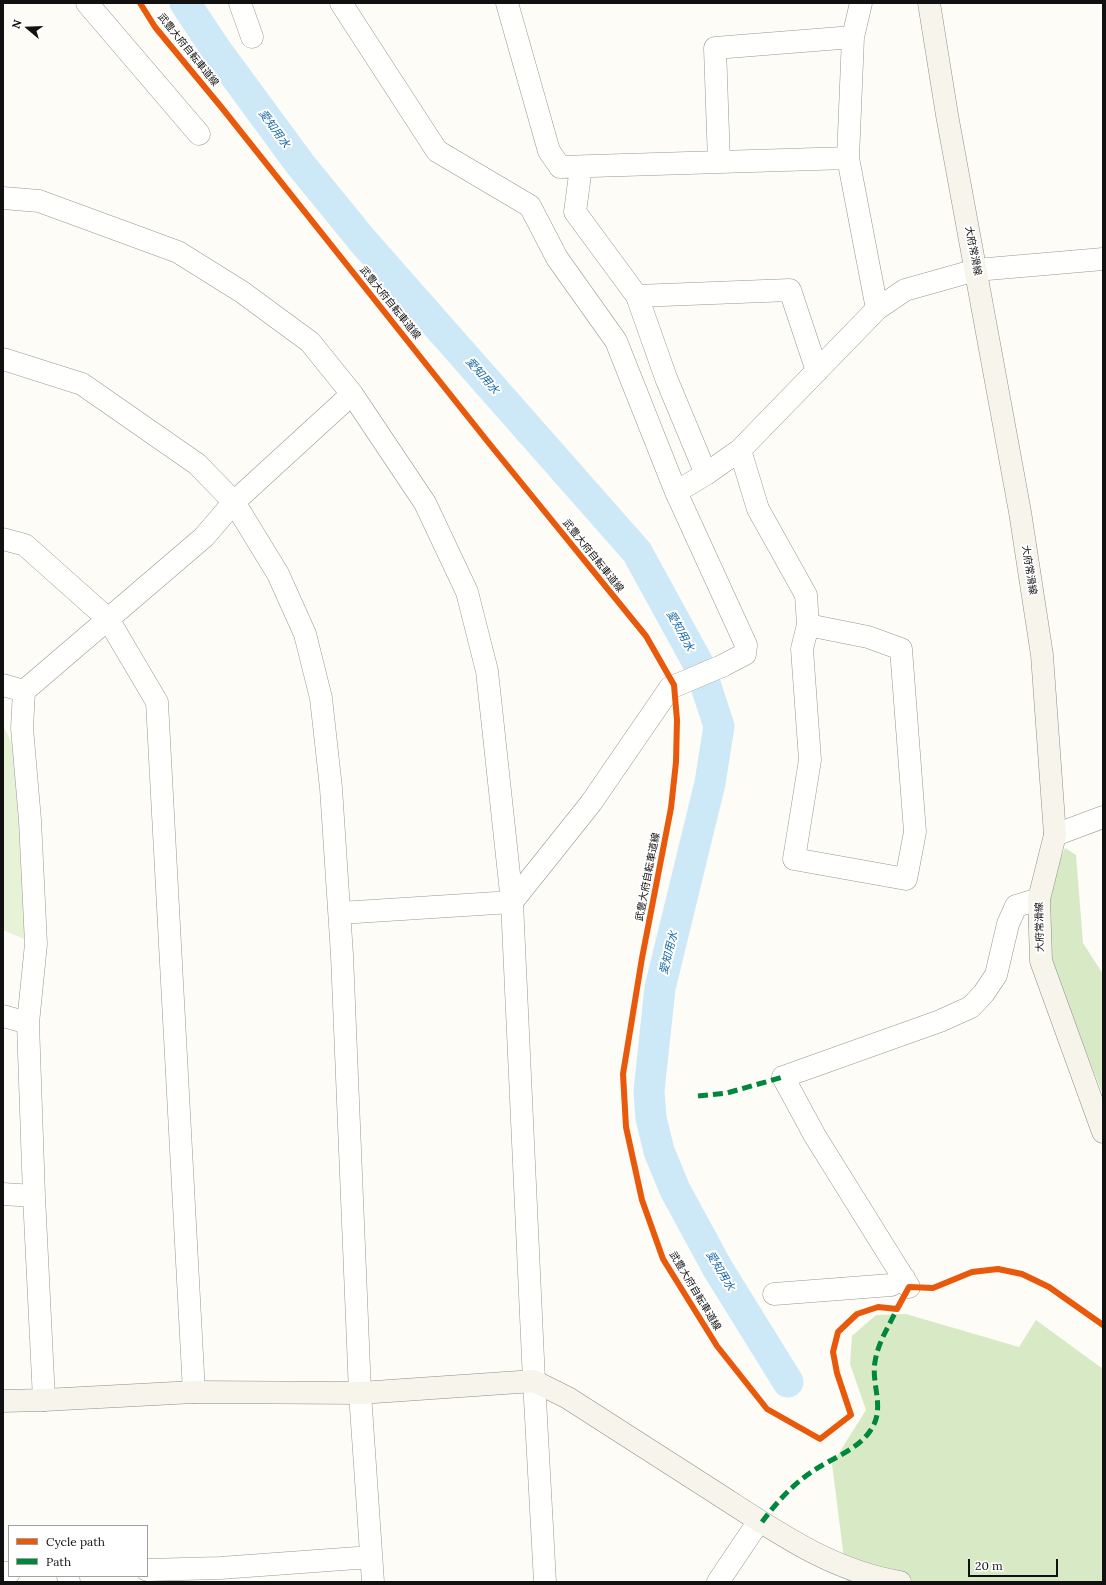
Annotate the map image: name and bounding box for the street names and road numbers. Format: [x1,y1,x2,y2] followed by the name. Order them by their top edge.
[155,11,221,89] street label: 武豊大府自転車道線
[962,225,984,277] street label: 大府常滑線
[357,264,423,342] street label: 武豊大府自転車道線
[560,517,626,595] street label: 武豊大府自転車道線
[1019,544,1039,596] street label: 大府常滑線
[634,832,662,922] street label: 武豊大府自転車道線
[1034,902,1046,952] street label: 大府常滑線
[667,1249,723,1333] street label: 武豊大府自転車道線

